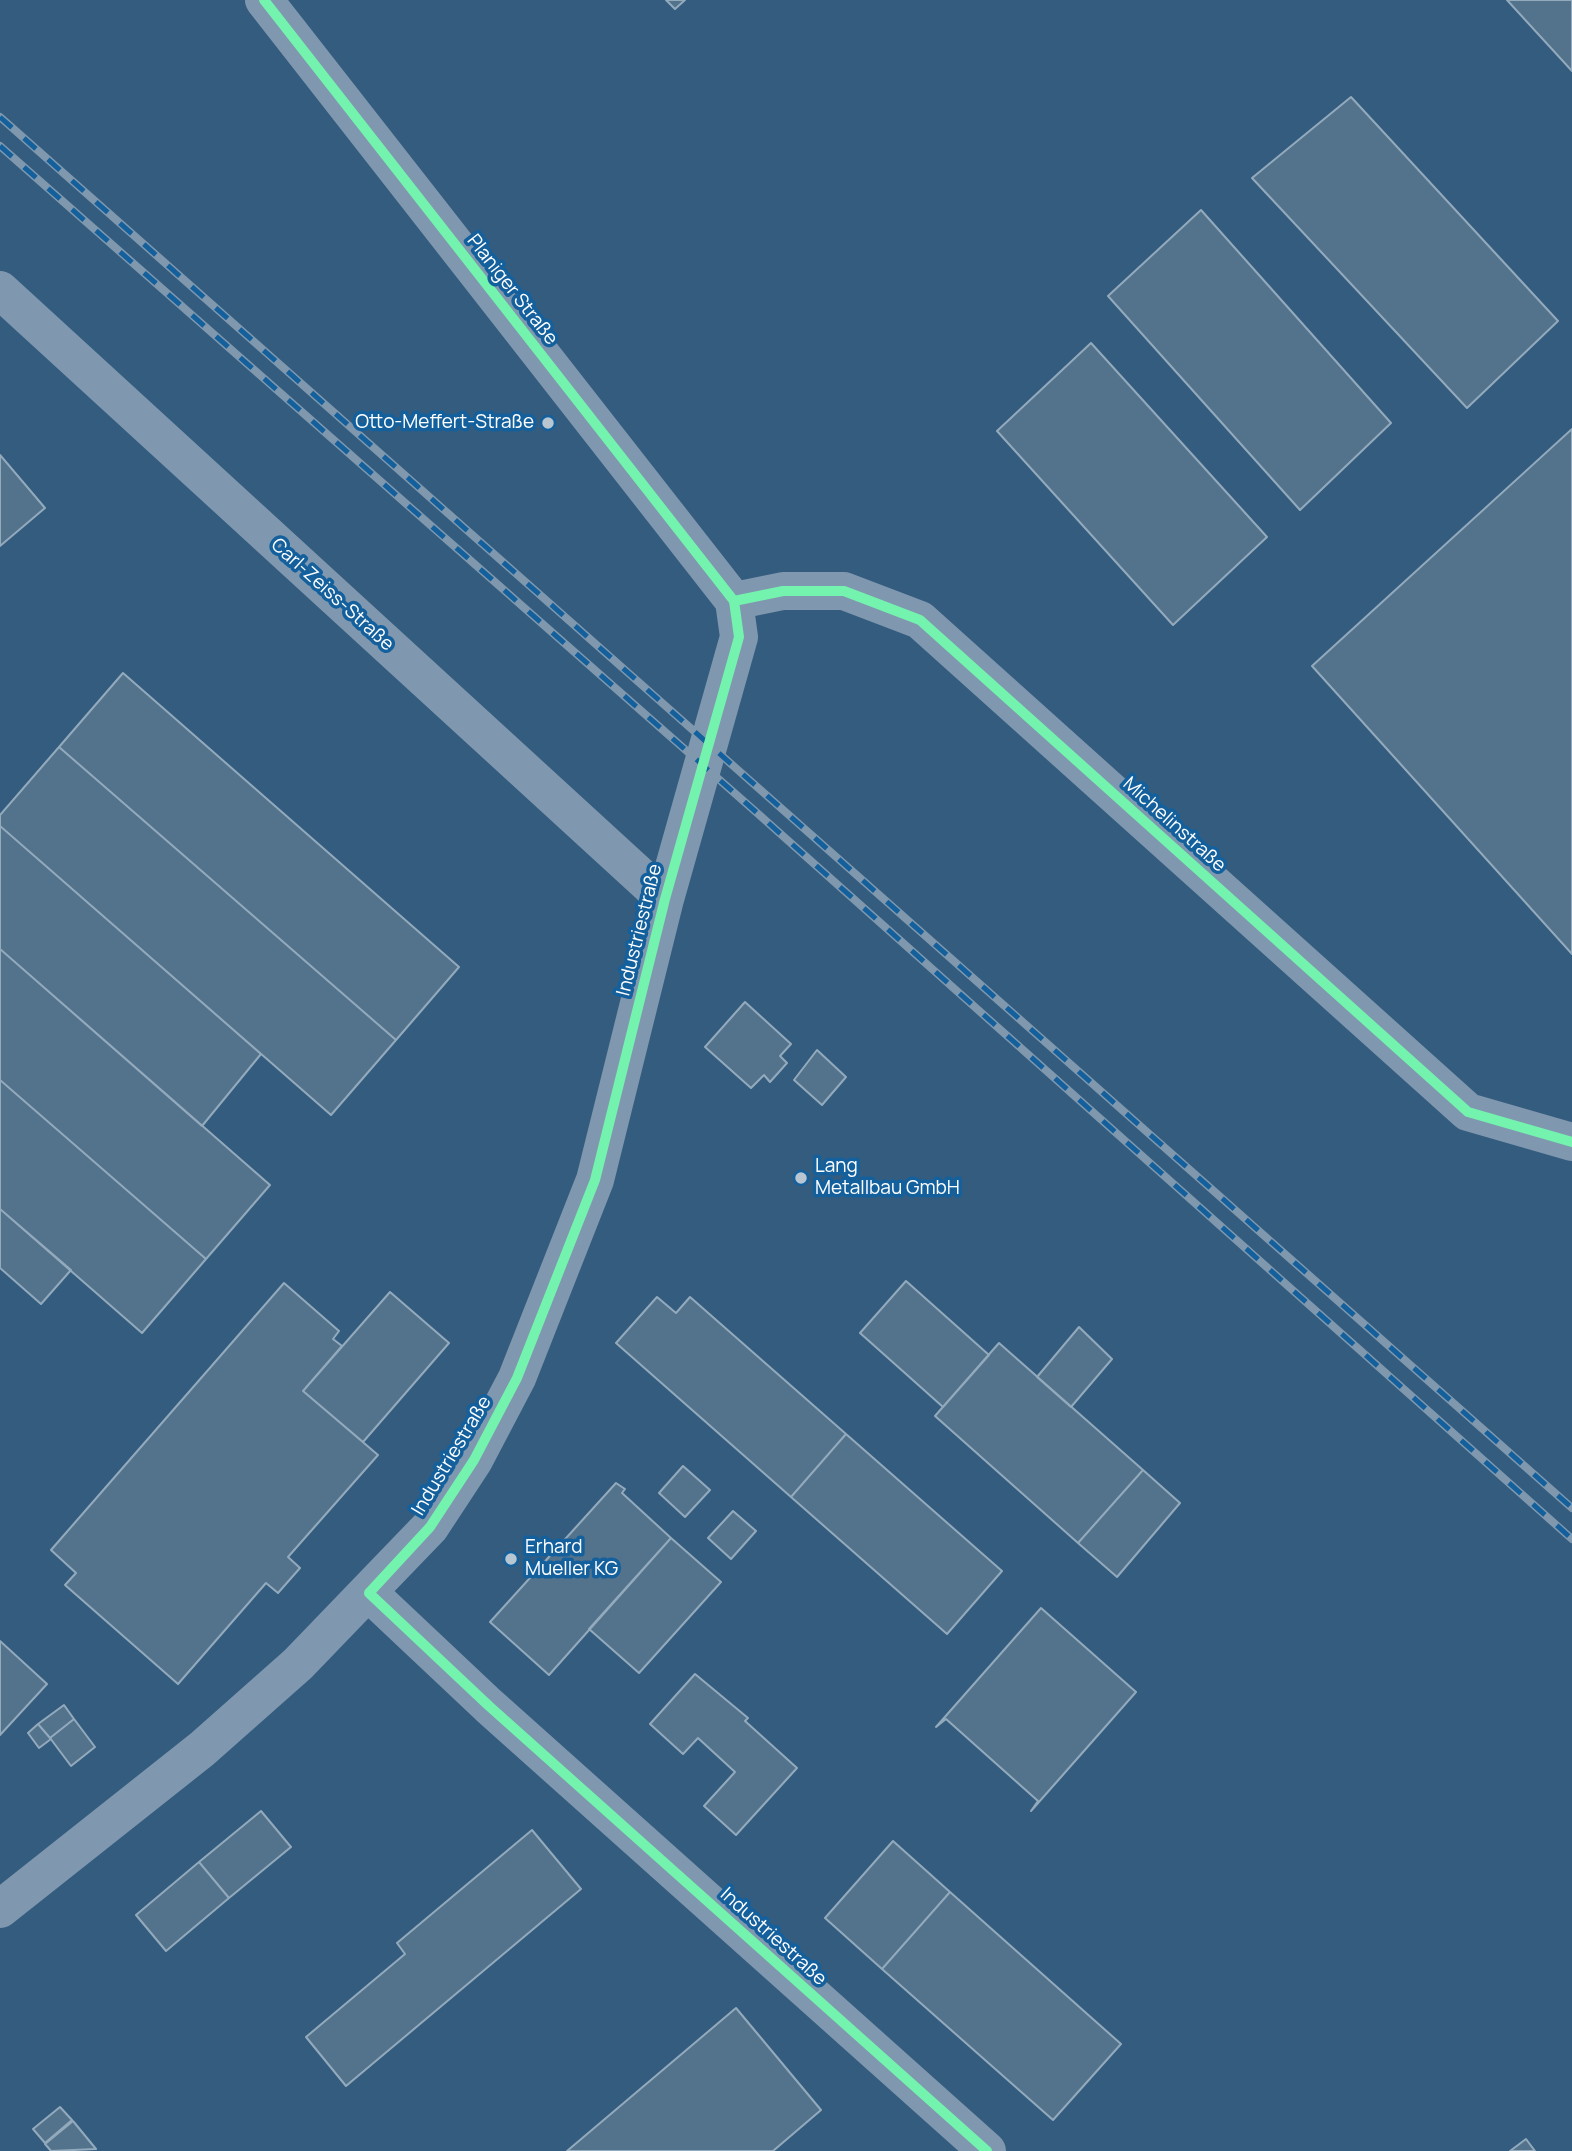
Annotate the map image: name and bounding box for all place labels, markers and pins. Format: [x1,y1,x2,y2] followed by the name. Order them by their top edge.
[355,412,534,434] place label: Otto-Meffert-Straße
[540,415,556,431] marker: Otto-Meffert-Straße
[815,1156,960,1200] place label: Lang Metallbau GmbH
[793,1170,809,1186] marker: Lang Metallbau GmbH
[525,1537,618,1581] place label: Erhard Mueller KG
[503,1551,519,1567] marker: Erhard Mueller KG

